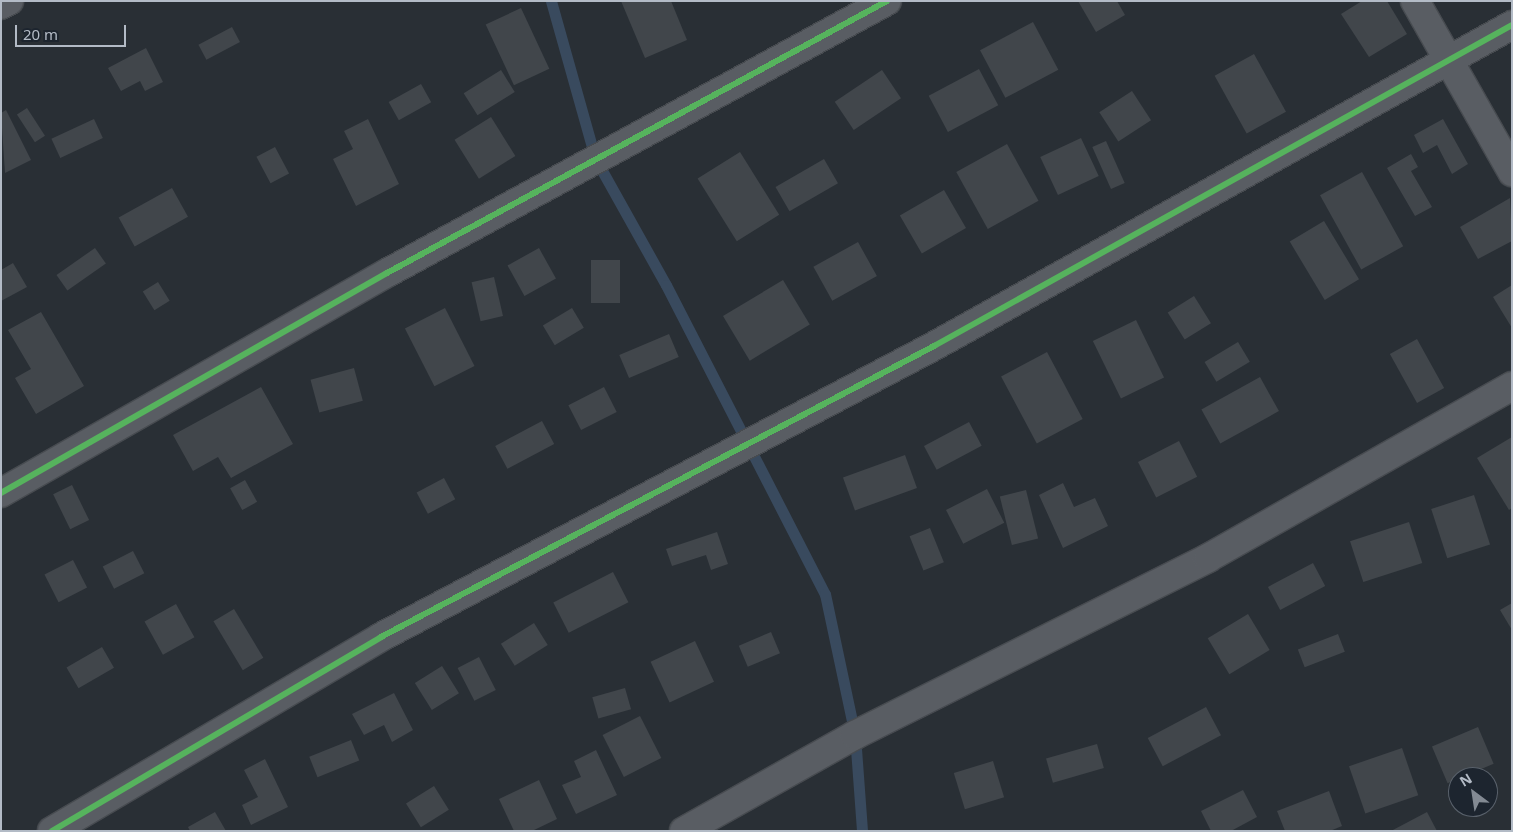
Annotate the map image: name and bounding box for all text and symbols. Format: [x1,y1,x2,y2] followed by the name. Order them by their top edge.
[18,15,129,47] scale bar
[23,24,58,44] text: 20 m
[1448,767,1498,817] north arrow
[1456,768,1475,791] text: N

